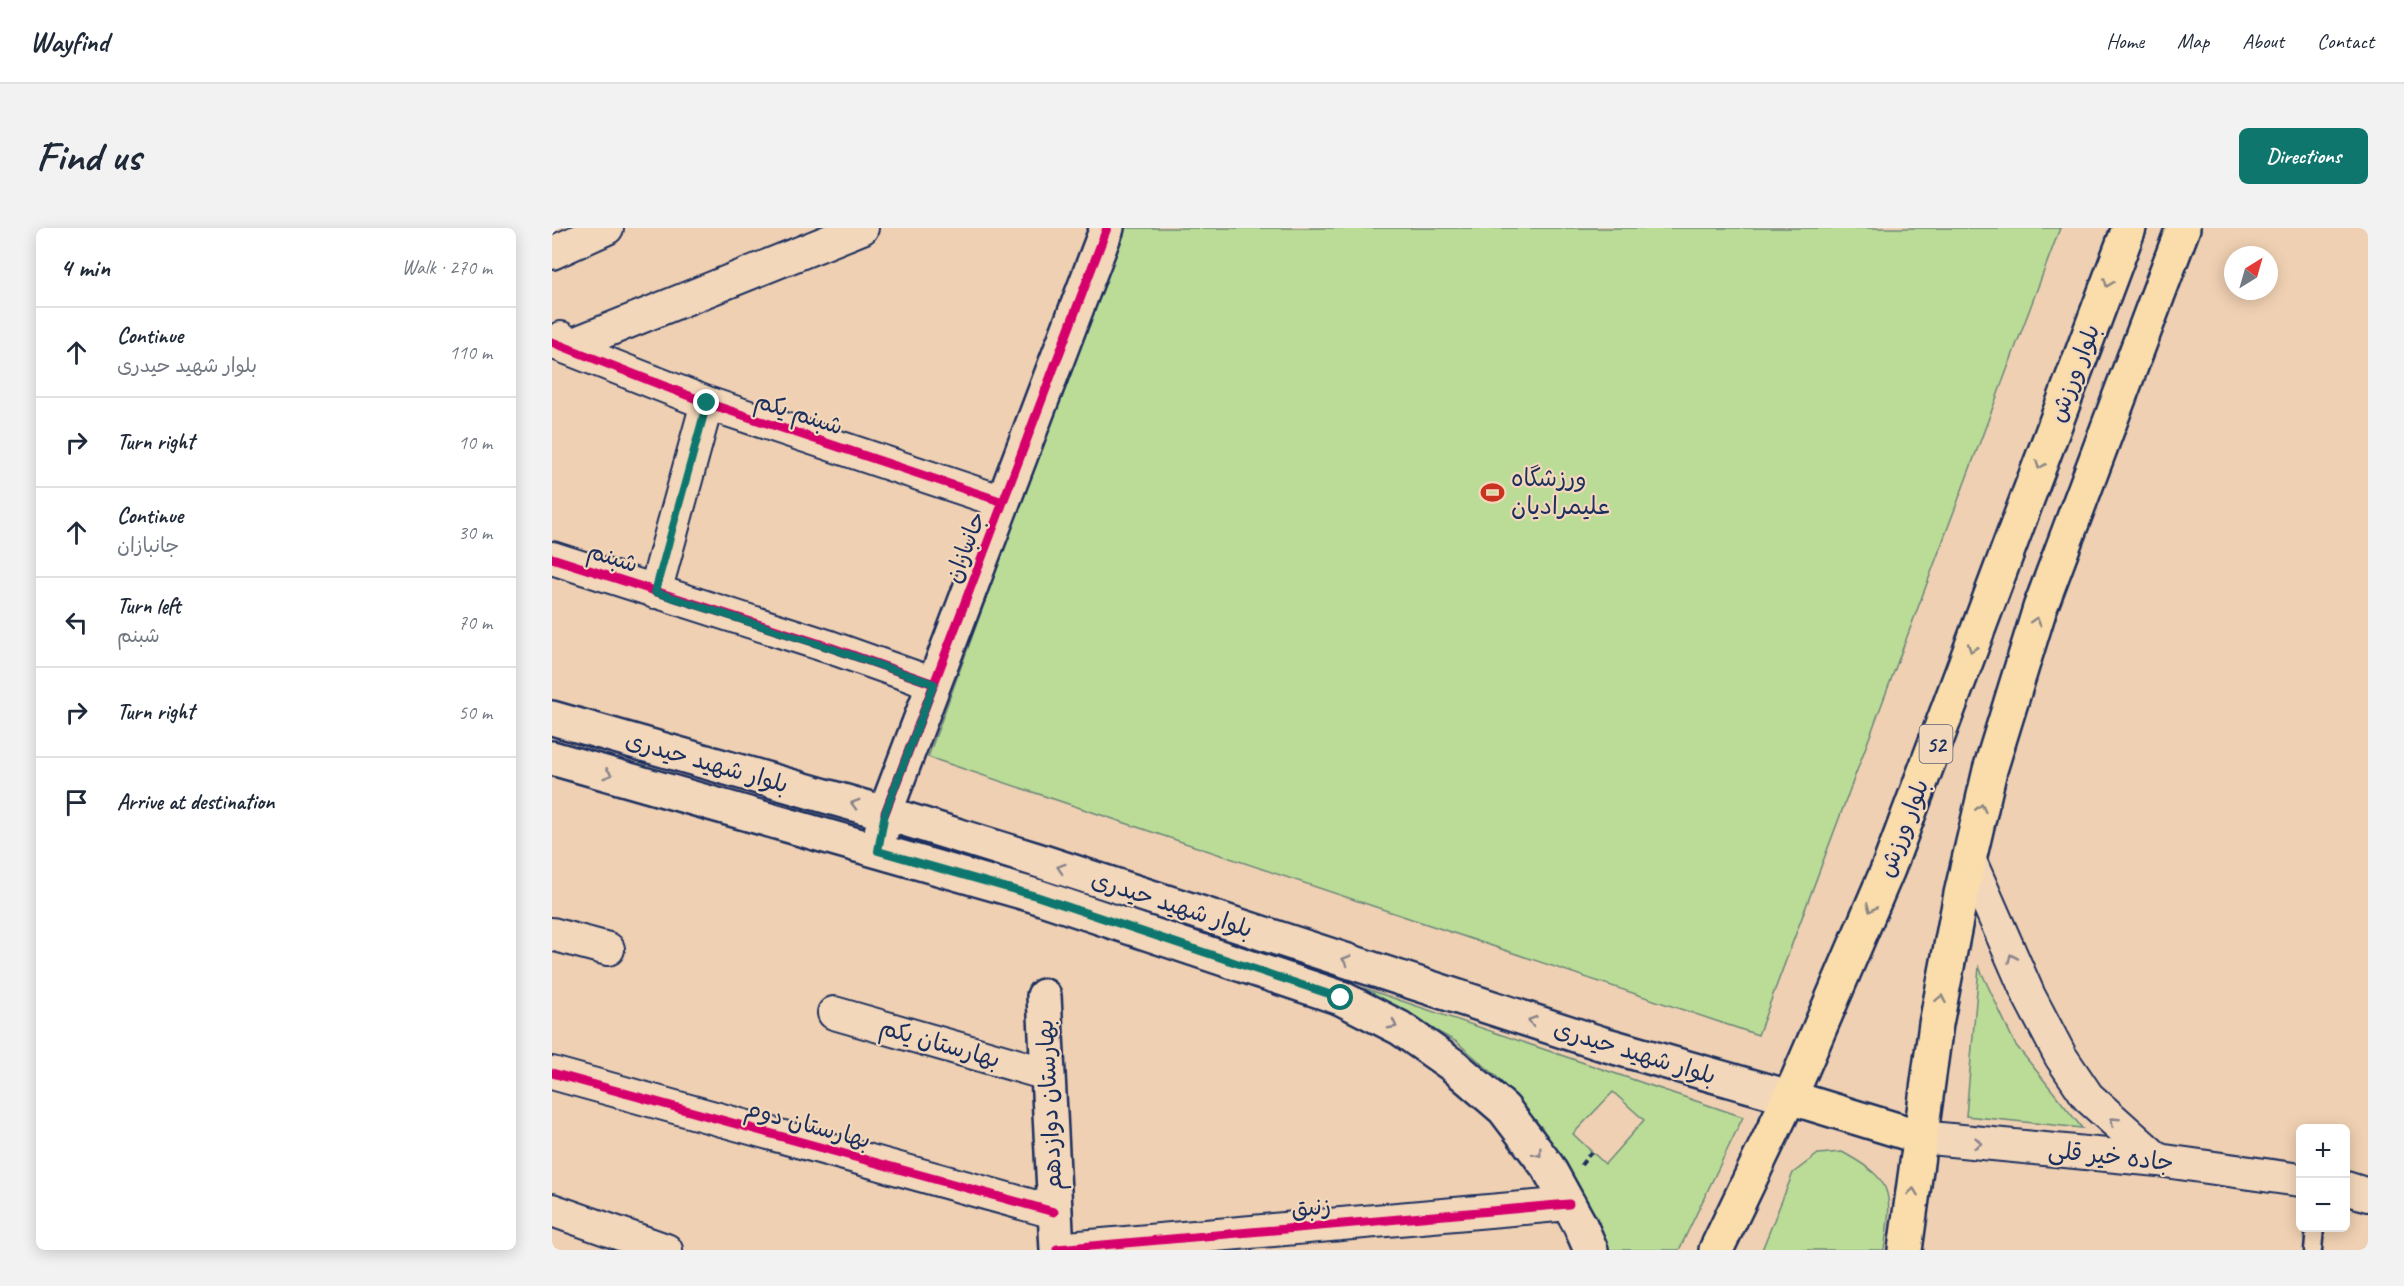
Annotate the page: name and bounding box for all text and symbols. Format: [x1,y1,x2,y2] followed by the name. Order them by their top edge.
[30,24,109,59] text: Wayfind
[2106,28,2144,54] text: Home
[2177,28,2209,54] text: Map
[2242,28,2284,54] text: About
[2317,28,2374,54] text: Contact
[2239,128,2368,184] button: Directions
[36,130,141,183] text: Find us
[2224,246,2278,300] north arrow
[60,251,110,284] text: 4 min
[402,255,492,280] text: Walk · 270 m
[2103,277,2115,288] one-way arrow
[2042,320,2106,426] street label: بلوار ورزش
[117,322,183,350] text: Continue
[60,336,93,369] icon: ahead
[449,340,492,365] text: 110 m
[117,353,257,378] text: بلوار شهید حیدری
[750,385,847,444] street label: شبنم یکم
[693,389,719,415] route end
[60,426,93,459] icon: right
[117,428,194,456] text: Turn right
[458,430,492,455] text: 10 m
[2034,460,2047,470] one-way arrow
[1511,463,1610,521] place label: ورزشگاه علیمرادیان
[1480,479,1506,505] sports icon: ورزشگاه علیمرادیان
[117,502,183,530] text: Continue
[938,507,992,587] street label: جانبازان
[60,516,93,549] icon: ahead
[458,520,492,545] text: 30 m
[117,533,179,558] text: جانبازان
[583,535,642,582] street label: شبنم
[117,592,181,620] text: Turn left
[60,606,93,639] icon: left
[458,610,492,635] text: 70 m
[2029,616,2041,627] one-way arrow
[117,623,160,648] text: شبنم
[1966,642,1979,653] one-way arrow
[60,696,93,729] icon: right
[117,698,194,726] text: Turn right
[458,700,492,725] text: 50 m
[622,724,792,800] street label: بلوار شهید حیدری
[1920,725,1952,763] road number: 52
[602,767,613,779] one-way arrow
[1871,775,1935,881] street label: بلوار ورزش
[60,786,93,819] icon: arrive
[117,788,274,816] text: Arrive at destination
[850,799,860,812] one-way arrow
[1974,804,1987,814] one-way arrow
[1056,862,1067,875] one-way arrow
[1087,864,1257,944] street label: بلوار شهید حیدری
[1866,902,1878,913] one-way arrow
[2007,953,2019,964] one-way arrow
[1341,955,1352,968] one-way arrow
[1327,984,1353,1010] route start
[1934,994,1947,1004] one-way arrow
[875,1012,1004,1077] street label: بهارستان یکم
[1550,1013,1720,1091] street label: بلوار شهید حیدری
[1527,1016,1538,1028] one-way arrow
[1030,1018,1071,1191] street label: بهارستان دوازدهم
[1387,1018,1397,1029] one-way arrow
[741,1093,874,1159] street label: بهارستان دوم
[2111,1118,2122,1129] one-way arrow
[2296,1124,2350,1232] map controls
[2296,1124,2350,1178] button: +
[2047,1134,2175,1178] street label: جاده خیر قلی
[1974,1136,1983,1149] one-way arrow
[1530,1146,1541,1157] one-way arrow
[2296,1178,2350,1232] button: −
[1906,1187,1918,1197] one-way arrow
[1290,1190,1332,1224] street label: زنبق

